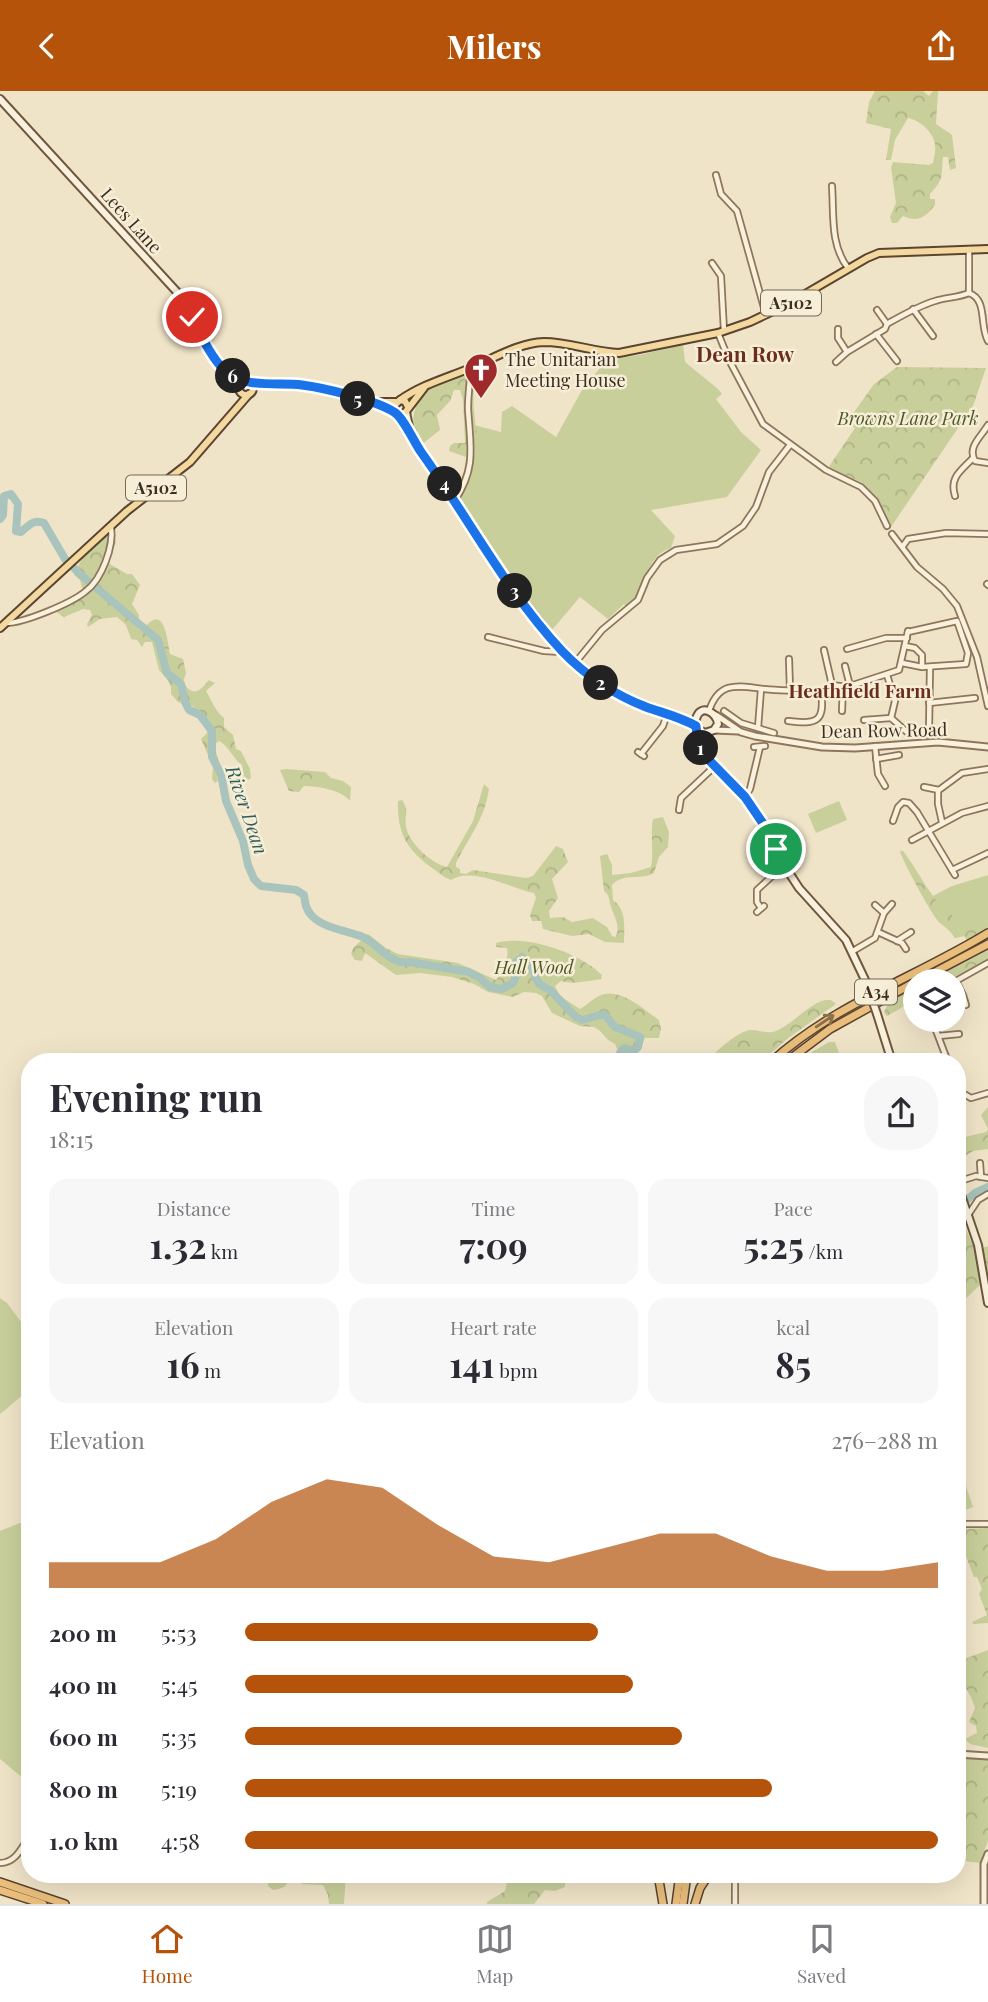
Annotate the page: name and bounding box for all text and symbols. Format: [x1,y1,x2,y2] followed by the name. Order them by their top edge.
[446,24,542,67] text: Milers
[28,27,66,65] icon: back
[922,27,960,65] icon: share
[96,182,168,258] street label: Lees Lane
[162,287,222,347] pin
[761,291,821,315] road number: A5102
[173,298,211,336] icon: check
[696,339,795,367] district label: Dean Row
[505,347,626,392] place label: The Unitarian Meeting House
[462,351,500,400] church icon: The Unitarian Meeting House
[216,359,250,393] pin: 6
[227,362,238,388] text: 6
[340,381,376,417] pin: 5
[353,385,362,411] text: 5
[836,406,979,430] park label: Browns Lane Park
[428,467,462,501] pin: 4
[439,470,450,496] text: 4
[126,475,186,501] road number: A5102
[498,573,532,609] pin: 3
[510,577,519,603] text: 3
[584,665,618,701] pin: 2
[596,669,605,695] text: 2
[789,677,931,703] district label: Heathfield Farm
[821,717,948,743] street label: Dean Row Road
[684,731,718,765] pin: 1
[697,734,704,760] text: 1
[220,761,275,858] water label: River Dean
[746,819,806,879] pin
[757,830,795,868] icon: arrive
[493,955,575,979] park label: Hall Wood
[903,969,966,1032] map controls
[903,969,966,1032] button: layers
[855,979,897,1005] road number: A34
[815,1014,835,1028] one-way arrow
[49,1071,263,1122] text: Evening run
[864,1076,938,1150] button: share
[49,1123,93,1154] text: 18:15
[157,1195,231,1221] text: Distance
[472,1195,515,1221] text: Time
[774,1195,813,1221] text: Pace
[150,1221,207,1268] text: 1.32
[459,1221,528,1268] text: 7:09
[743,1221,804,1268] text: 5:25
[207,1238,238,1264] text: km
[804,1238,843,1264] text: /km
[154,1314,233,1340] text: Elevation
[450,1314,537,1340] text: Heart rate
[776,1314,810,1340] text: kcal
[167,1340,200,1387] text: 16
[449,1340,494,1387] text: 141
[775,1340,811,1387] text: 85
[200,1357,221,1383] text: m
[494,1357,538,1383] text: bpm
[49,1424,145,1455] text: Elevation
[832,1424,938,1455] text: 276–288 m
[49,1617,117,1648] text: 200 m
[161,1617,197,1648] text: 5:53
[49,1669,117,1700] text: 400 m
[161,1669,198,1700] text: 5:45
[49,1721,118,1752] text: 600 m
[161,1721,197,1752] text: 5:35
[49,1773,118,1804] text: 800 m
[161,1773,197,1804] text: 5:19
[49,1825,118,1856] text: 1.0 km
[161,1825,200,1856] text: 4:58
[142,1920,193,1988] tab: Home
[476,1920,514,1988] tab: Map
[797,1920,846,1988] tab: Saved

